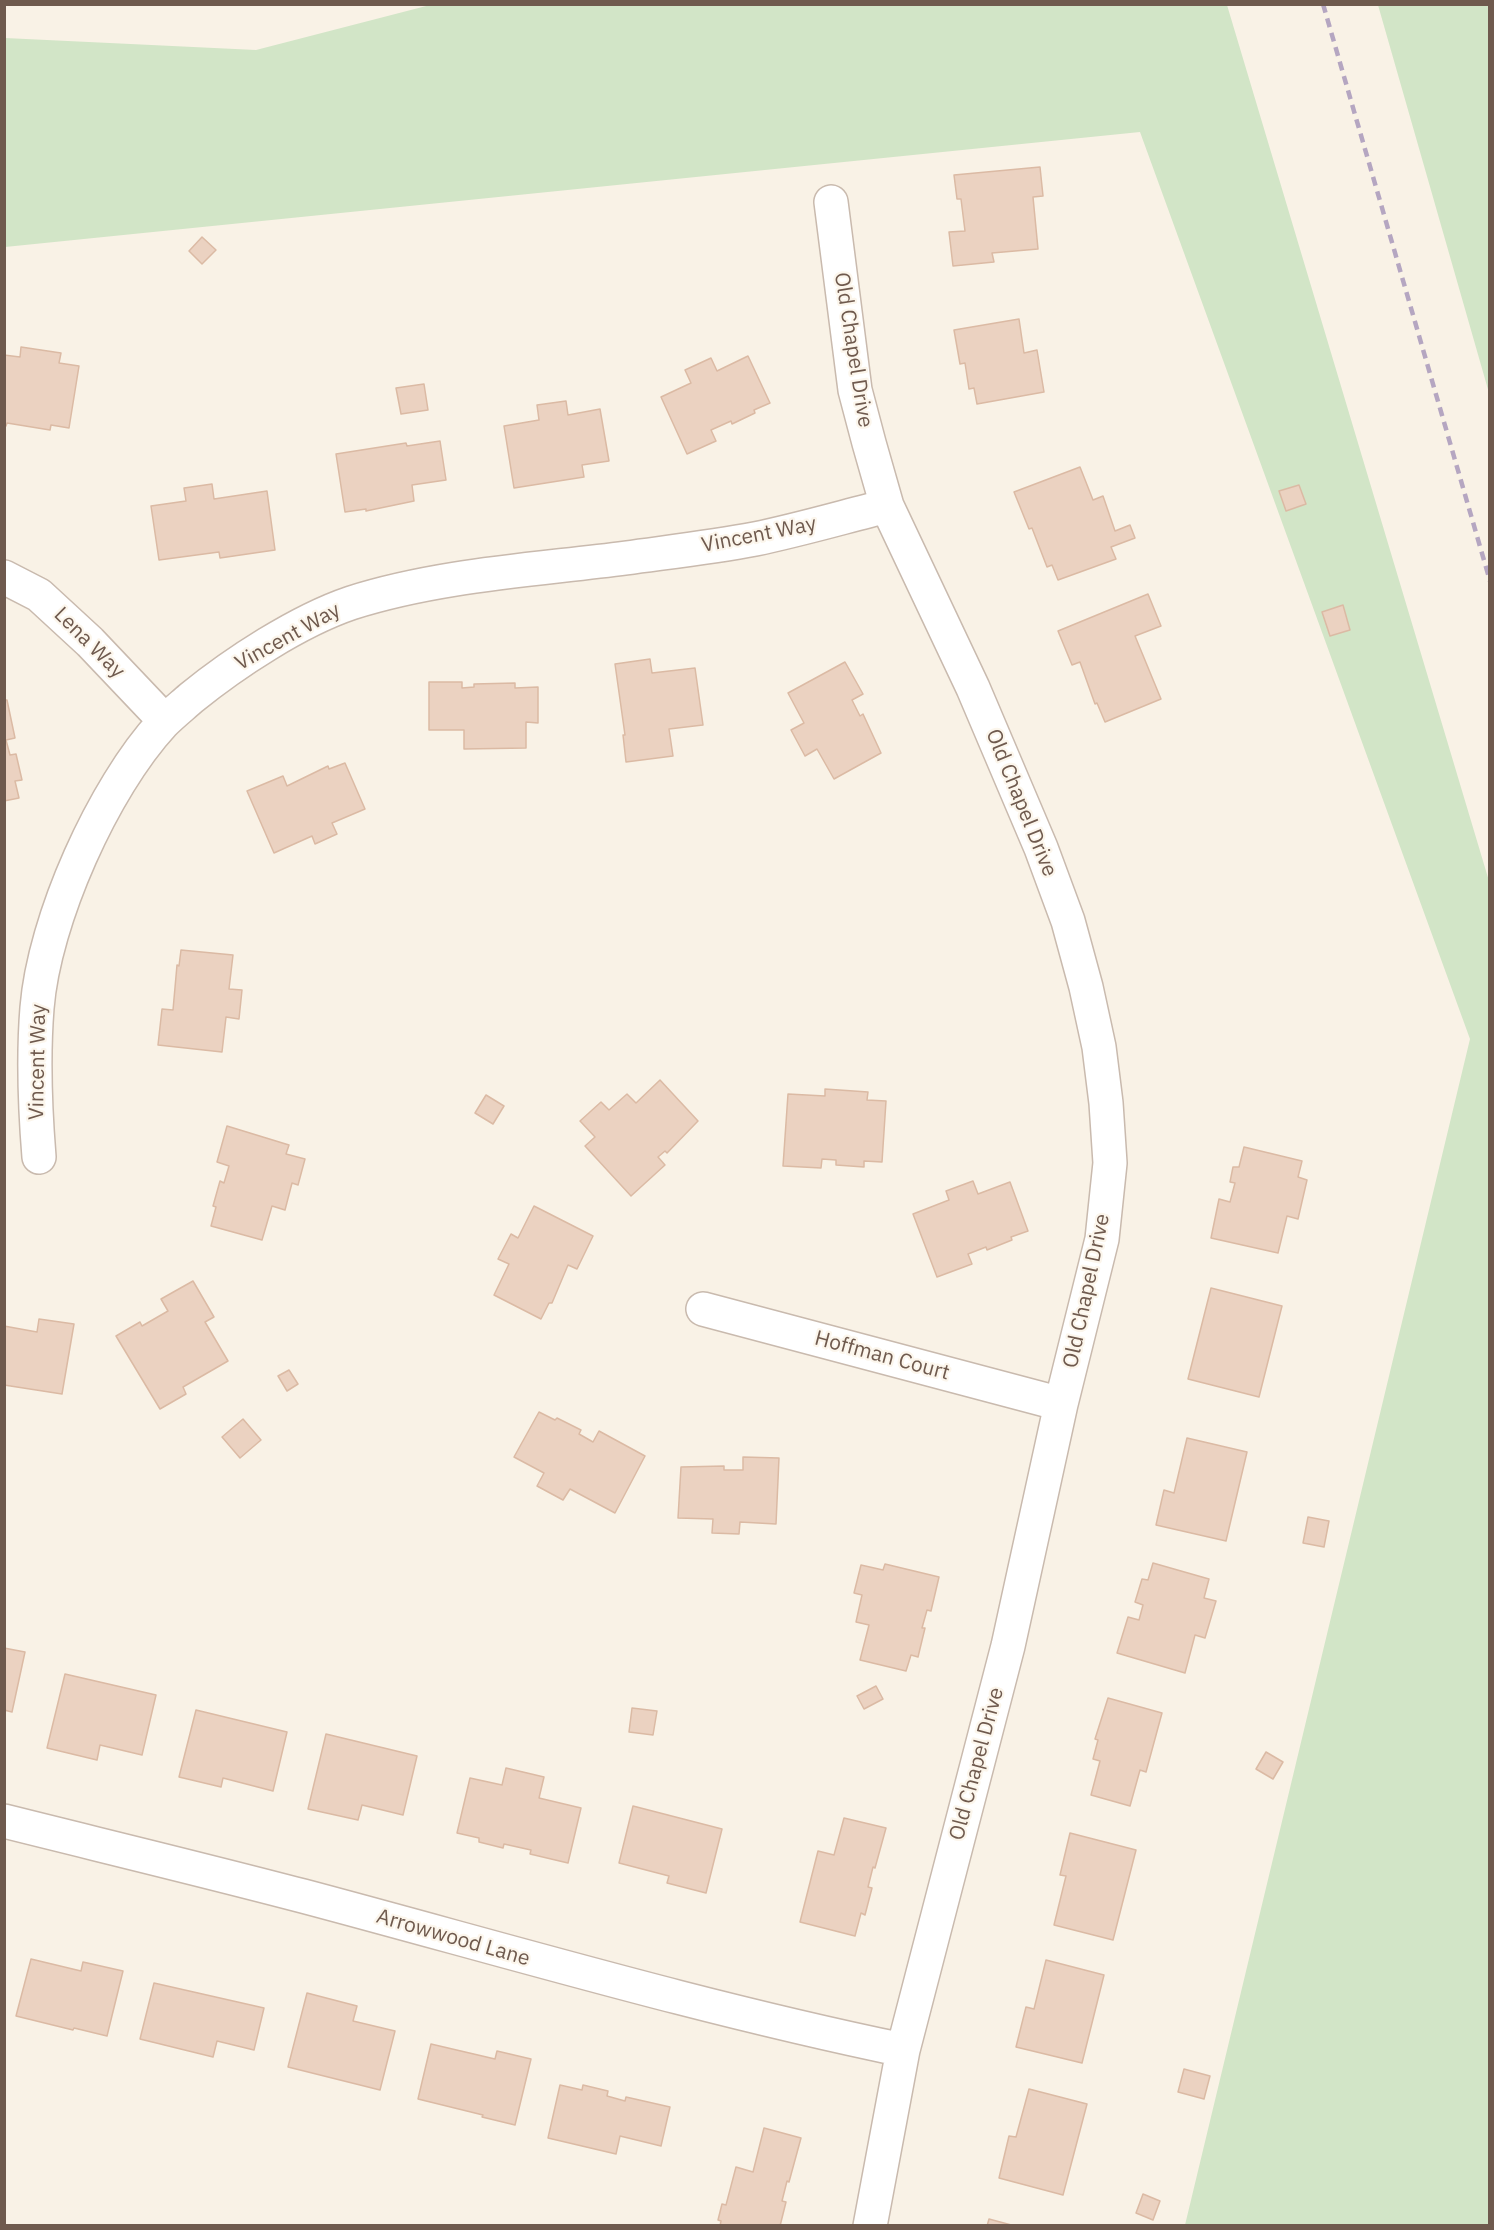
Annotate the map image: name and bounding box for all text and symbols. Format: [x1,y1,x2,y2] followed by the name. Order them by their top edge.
[828,270,878,430] street label: Old Chapel Drive
[700,512,818,558] street label: Vincent Way
[231,598,345,676] street label: Vincent Way
[48,602,130,684] street label: Lena Way
[980,725,1062,881] street label: Old Chapel Drive
[24,1004,52,1120] street label: Vincent Way
[1058,1212,1116,1370] street label: Old Chapel Drive
[812,1326,952,1386] street label: Hoffman Court
[945,1685,1009,1843] street label: Old Chapel Drive
[373,1904,533,1972] street label: Arrowwood Lane

